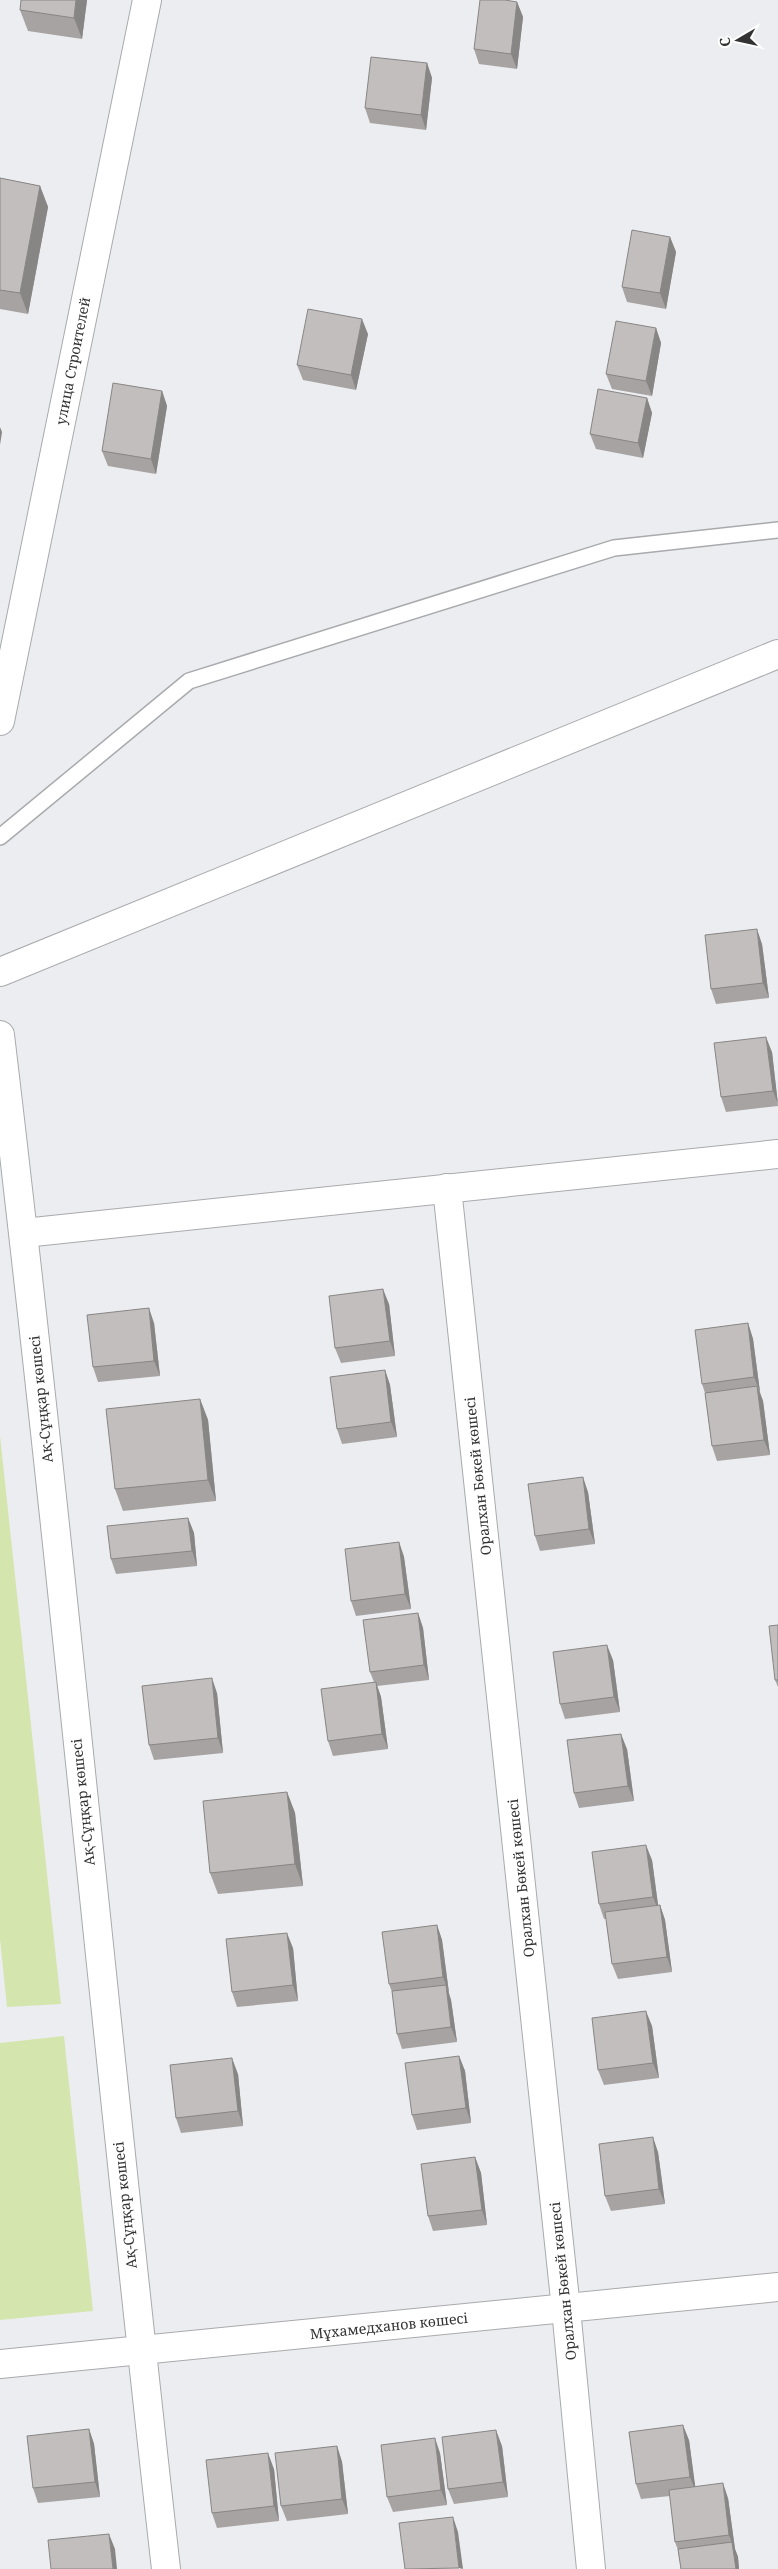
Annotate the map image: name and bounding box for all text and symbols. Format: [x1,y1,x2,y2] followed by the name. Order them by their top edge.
[713,15,763,65] north arrow
[715,36,735,48] text: С
[51,295,94,426] street label: улица Строителей
[24,1334,57,1464] street label: Ақ-Сұңқар көшесі
[460,1396,495,1556] street label: Оралхан Бөкей көшесі
[66,1737,99,1867] street label: Ақ-Сұңқар көшесі
[503,1798,538,1958] street label: Оралхан Бөкей көшесі
[108,2140,141,2270] street label: Ақ-Сұңқар көшесі
[545,2201,580,2361] street label: Оралхан Бөкей көшесі
[309,2308,469,2343] street label: Мұхамедханов көшесі

